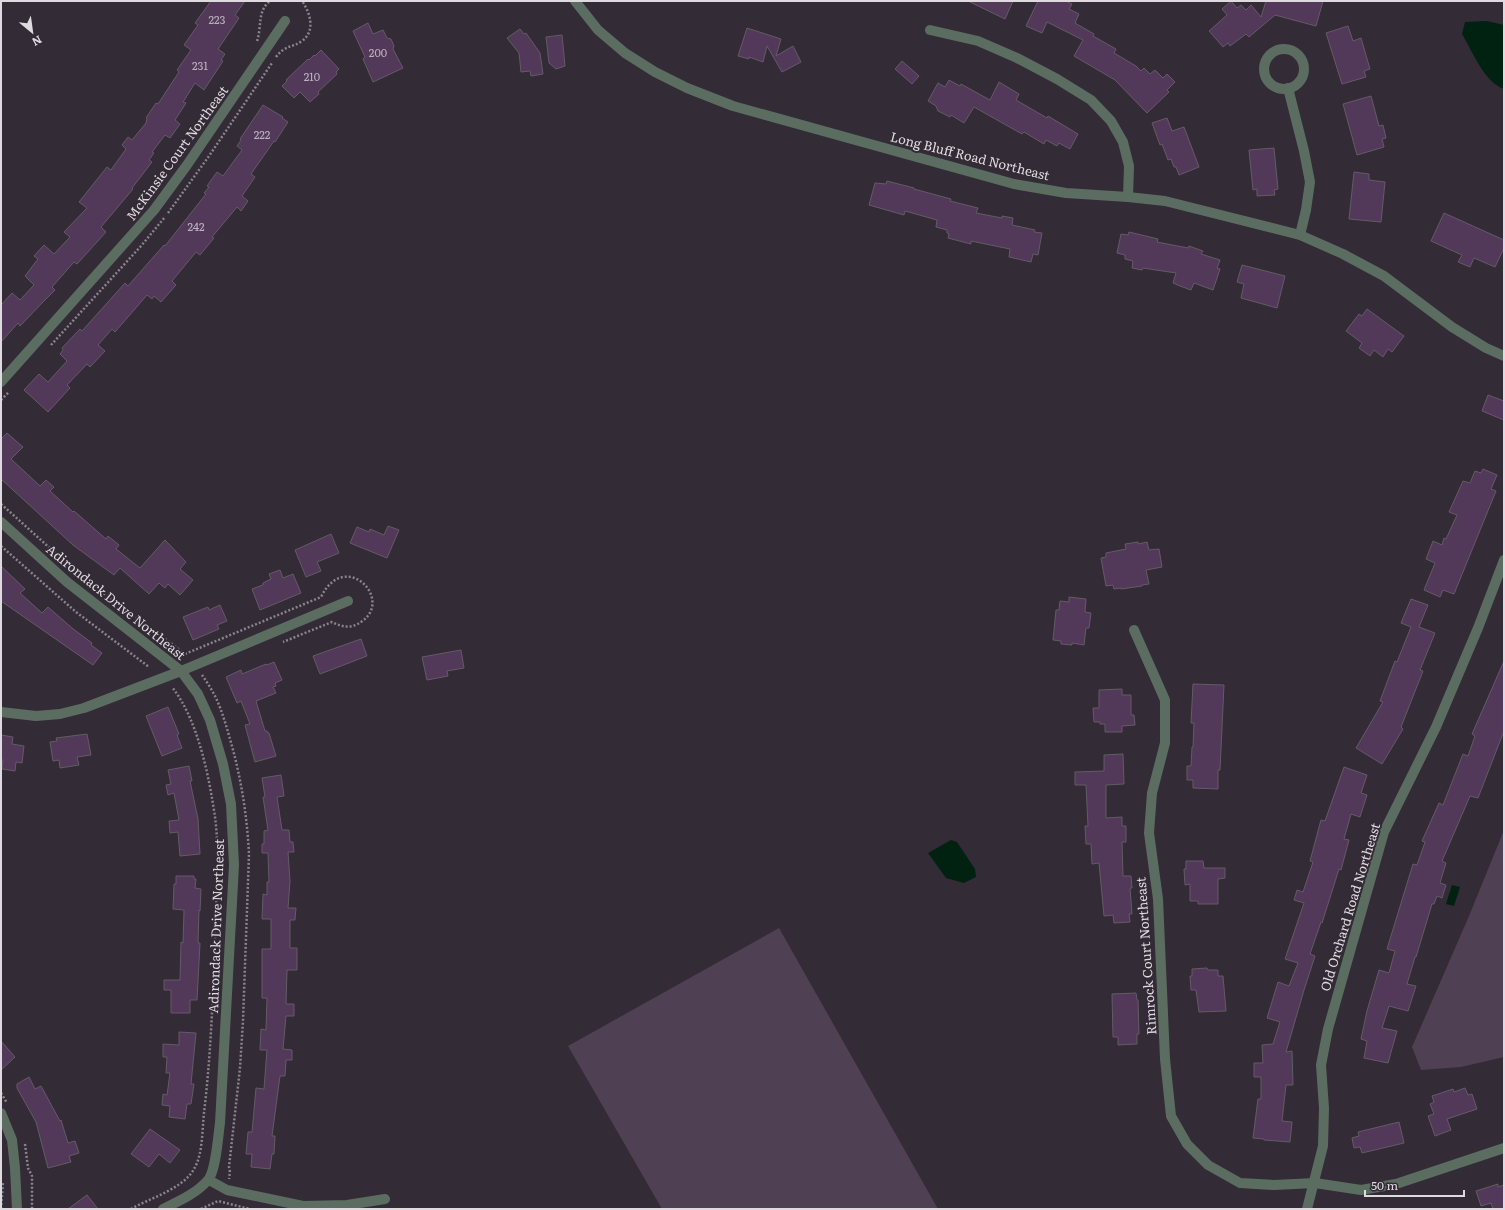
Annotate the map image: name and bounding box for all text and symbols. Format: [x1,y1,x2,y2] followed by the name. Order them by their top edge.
[208,11,226,27] house number: 223
[12,12,52,52] north arrow
[29,32,45,51] text: N
[369,44,387,60] house number: 200
[192,57,209,73] house number: 231
[304,68,320,84] house number: 210
[121,81,232,224] street label: McKinsie Court Northeast
[254,126,271,142] house number: 222
[888,127,1052,185] street label: Long Bluff Road Northeast
[187,218,205,234] house number: 242
[42,539,191,664] street label: Adirondack Drive Northeast
[1315,820,1384,993] street label: Old Orchard Road Northeast
[203,838,228,1014] street label: Adirondack Drive Northeast
[1130,876,1160,1035] street label: Rimrock Court Northeast
[1365,1172,1464,1198] scale bar
[1371,1176,1398,1194] text: 50 m

